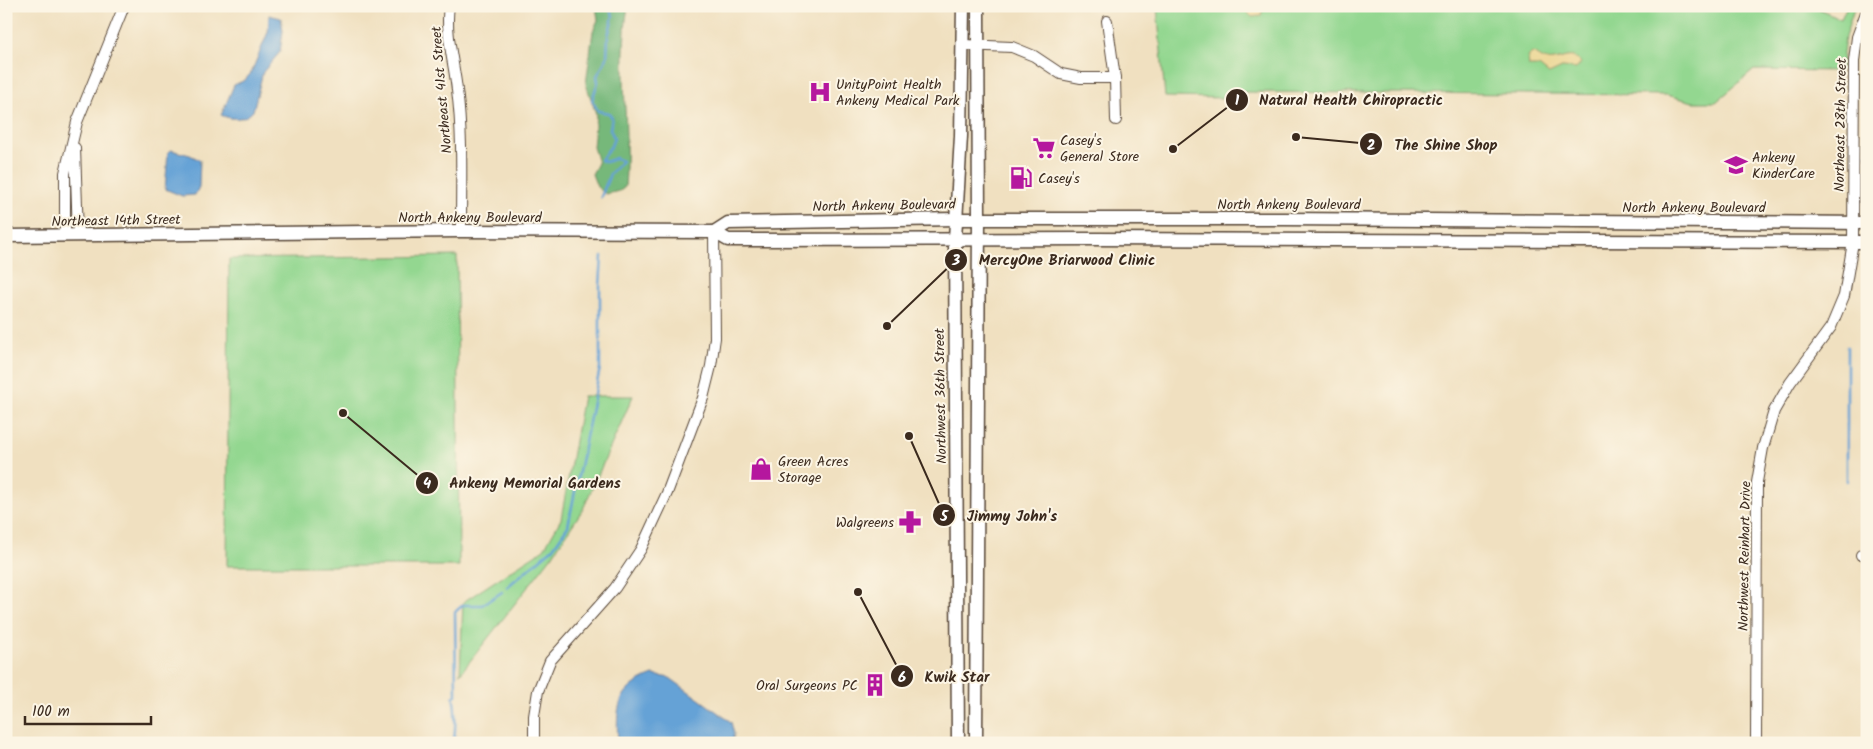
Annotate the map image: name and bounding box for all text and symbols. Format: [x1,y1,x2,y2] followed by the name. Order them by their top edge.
[425,25,459,155] street label: Northeast 41st Street
[1829,57,1853,192] street label: Northeast 28th Street
[836,74,960,112] place label: UnityPoint Health Ankeny Medical Park
[807,79,833,105] hospital icon: UnityPoint Health Ankeny Medical Park
[1224,85,1453,115] callout: Natural Health Chiropractic
[1235,89,1240,113] text: 1
[1259,89,1443,113] text: Natural Health Chiropractic
[1359,129,1507,159] callout: The Shine Shop
[1060,130,1140,168] place label: Casey's General Store
[1367,134,1376,158] text: 2
[1394,134,1498,158] text: The Shine Shop
[1031,135,1057,161] supermarket icon: Casey's General Store
[1752,147,1816,185] place label: Ankeny KinderCare
[1723,152,1749,178] school or university icon: Ankeny KinderCare
[1008,165,1034,191] fuel station icon: Casey's
[1038,168,1080,190] place label: Casey's
[812,194,957,218] street label: North Ankeny Boulevard
[1217,194,1362,216] street label: North Ankeny Boulevard
[1622,197,1767,219] street label: North Ankeny Boulevard
[398,207,543,229] street label: North Ankeny Boulevard
[51,209,181,233] street label: Northeast 14th Street
[943,245,1165,275] callout: MercyOne Briarwood Clinic
[951,249,960,273] text: 3
[979,249,1155,273] text: MercyOne Briarwood Clinic
[929,327,953,464] street label: Northwest 36th Street
[778,451,849,489] place label: Green Acres Storage
[748,456,774,482] shop icon: Green Acres Storage
[414,468,631,498] callout: Ankeny Memorial Gardens
[423,472,431,496] text: 4
[449,472,621,496] text: Ankeny Memorial Gardens
[1733,480,1757,631] street label: Northwest Reinhart Drive
[932,500,1067,530] callout: Jimmy John's
[939,505,949,529] text: 5
[967,505,1057,529] text: Jimmy John's
[897,509,923,535] pharmacy icon: Walgreens
[836,512,894,534] place label: Walgreens
[889,661,999,691] callout: Kwik Star
[898,666,906,690] text: 6
[925,666,990,690] text: Kwik Star
[862,672,888,698] building icon: Oral Surgeons PC
[756,675,858,697] place label: Oral Surgeons PC
[25,694,151,726] scale bar
[32,700,70,724] text: 100 m

